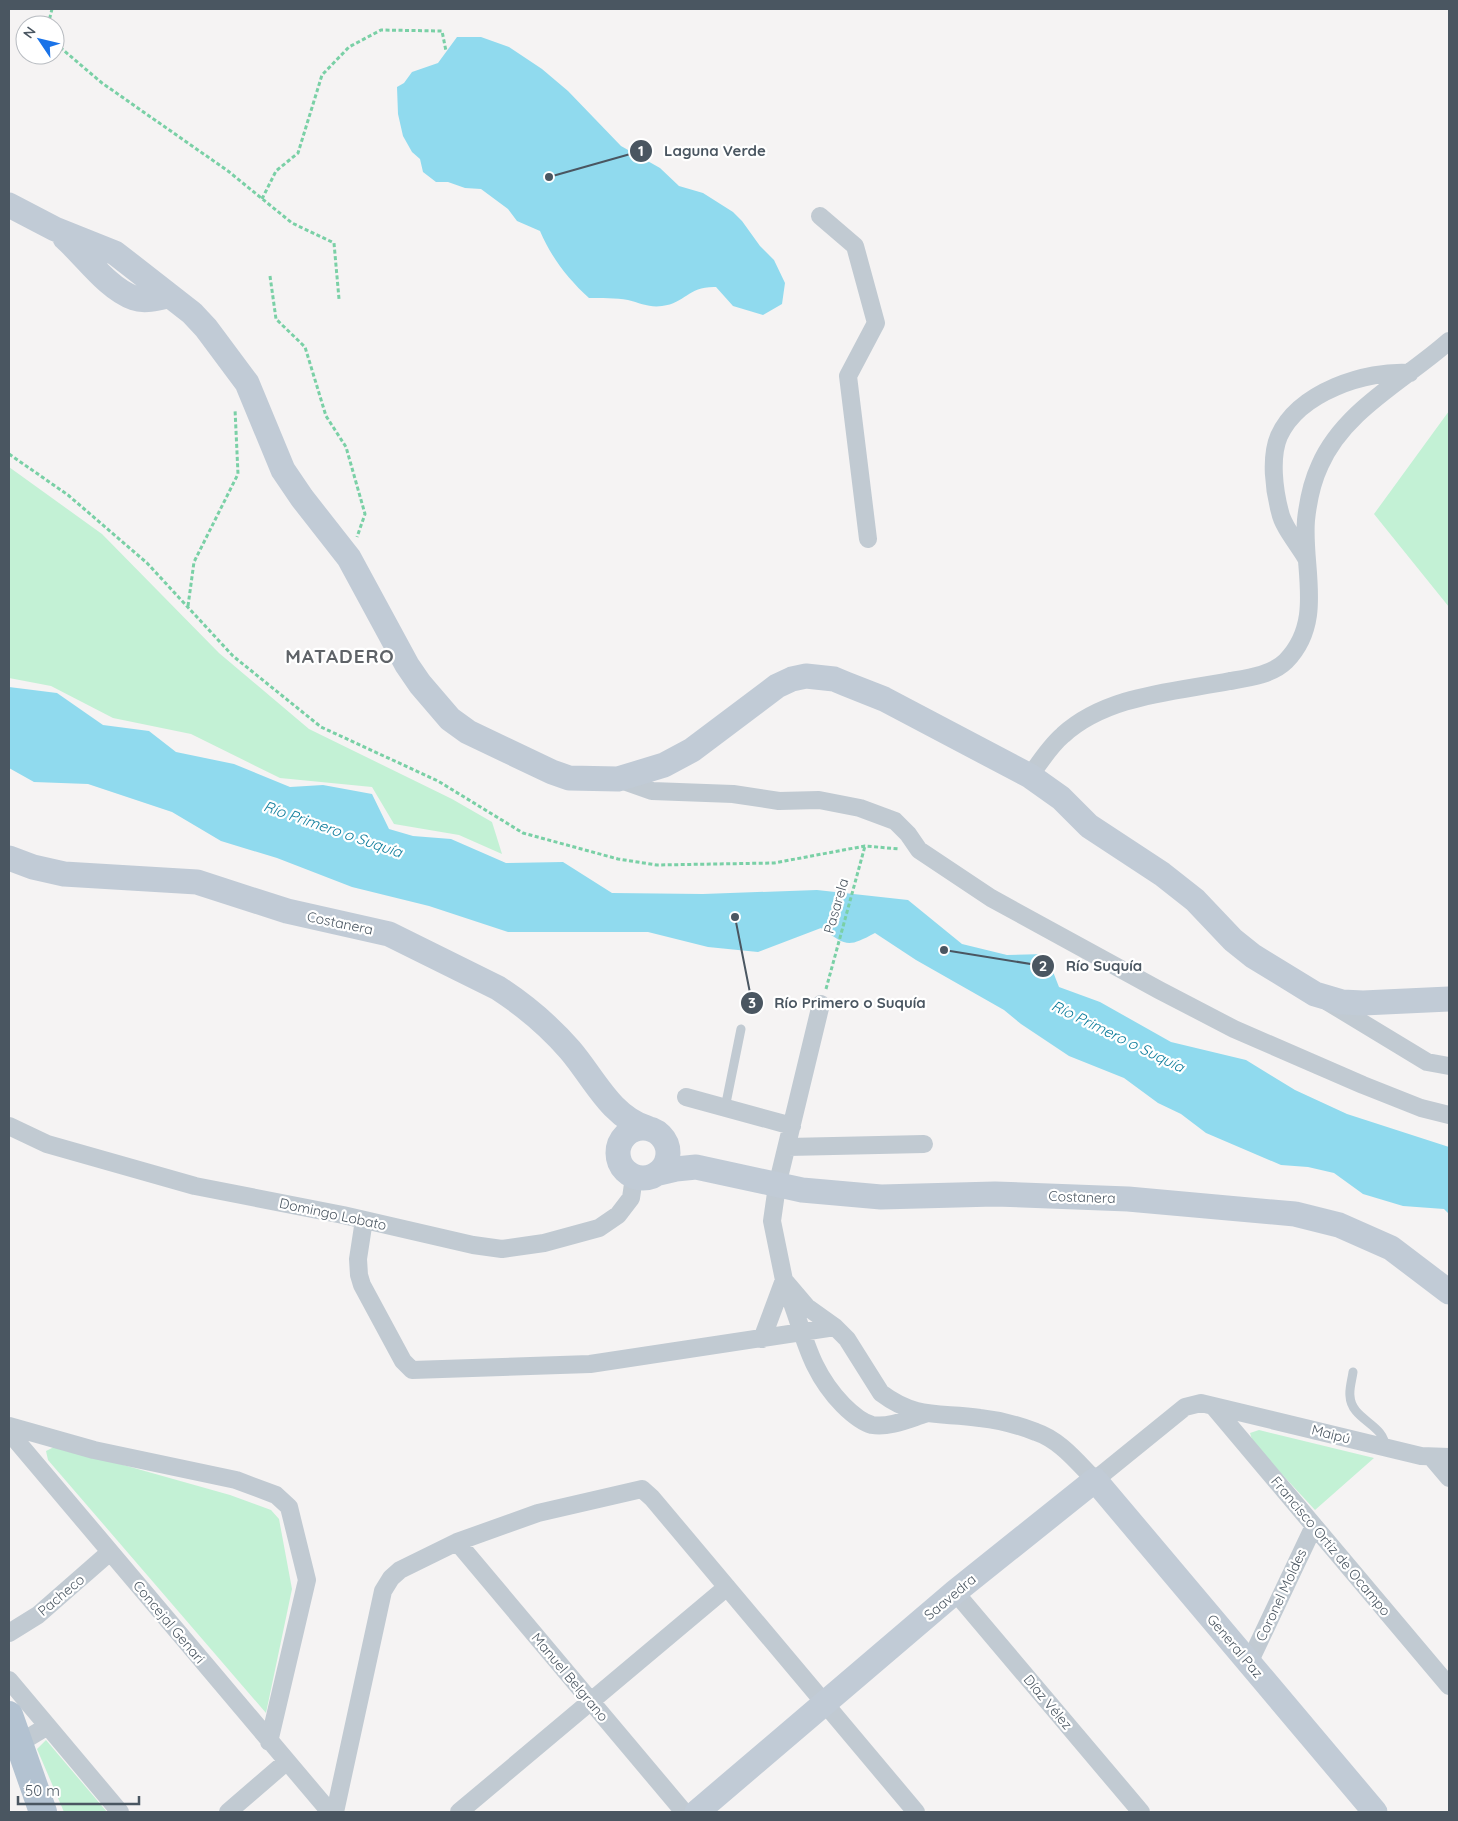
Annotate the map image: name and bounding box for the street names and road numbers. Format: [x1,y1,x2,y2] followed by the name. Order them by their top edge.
[820,876,852,936] street label: Pasarela
[305,907,375,939] street label: Costanera
[1048,1187,1116,1207] street label: Costanera
[278,1194,388,1234] street label: Domingo Lobato
[1310,1420,1352,1448] street label: Maipú
[1267,1472,1395,1620] street label: Francisco Ortiz de Ocampo
[1252,1546,1310,1644] street label: Coronel Moldes
[34,1570,88,1620] street label: Pacheco
[920,1570,980,1624] street label: Saavedra
[129,1577,209,1667] street label: Concejal Genari
[1203,1610,1267,1682] street label: General Paz
[528,1629,612,1725] street label: Manuel Belgrano
[1020,1671,1077,1734] street label: Díaz Vélez

